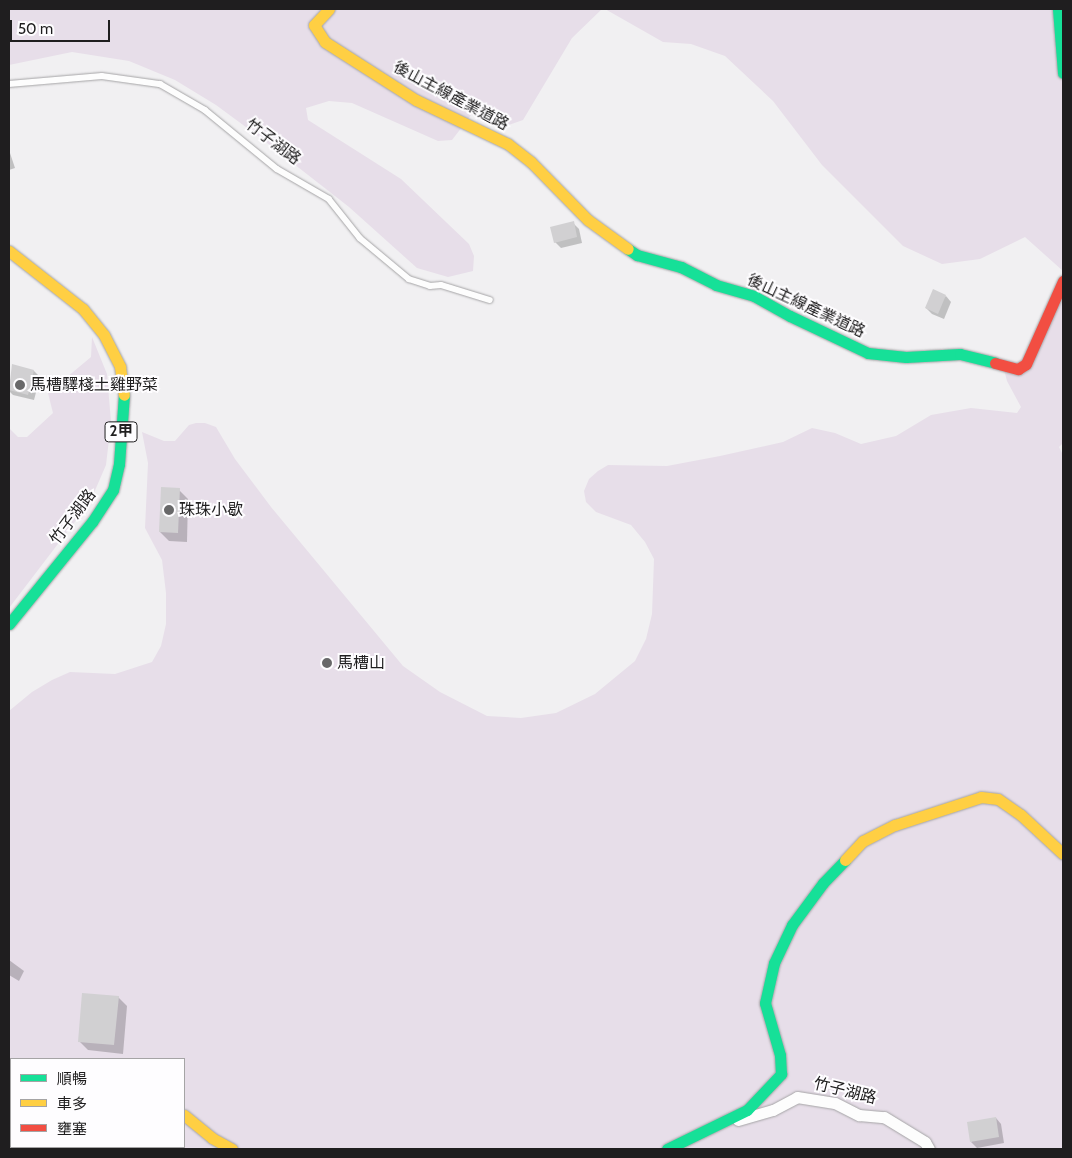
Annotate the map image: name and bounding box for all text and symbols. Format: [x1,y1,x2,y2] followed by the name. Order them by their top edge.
[12,10,112,42] scale bar
[18,20,53,38] text: 50 m
[390,57,512,135] street label: 後山主線產業道路
[242,115,304,169] street label: 竹子湖路
[744,270,868,342] street label: 後山主線產業道路
[30,375,158,395] place label: 馬槽驛棧土雞野菜
[14,379,26,391] marker: 馬槽驛棧土雞野菜
[104,420,138,444] road number: 2甲
[46,486,100,548] street label: 竹子湖路
[179,500,243,520] place label: 珠珠小歇
[163,504,175,516] marker: 珠珠小歇
[337,653,385,673] place label: 馬槽山
[321,657,333,669] marker: 馬槽山
[10,1058,185,1148] legend
[57,1070,87,1088] text: 順暢
[812,1074,878,1108] street label: 竹子湖路
[57,1095,87,1113] text: 車多
[57,1120,87,1138] text: 壅塞

